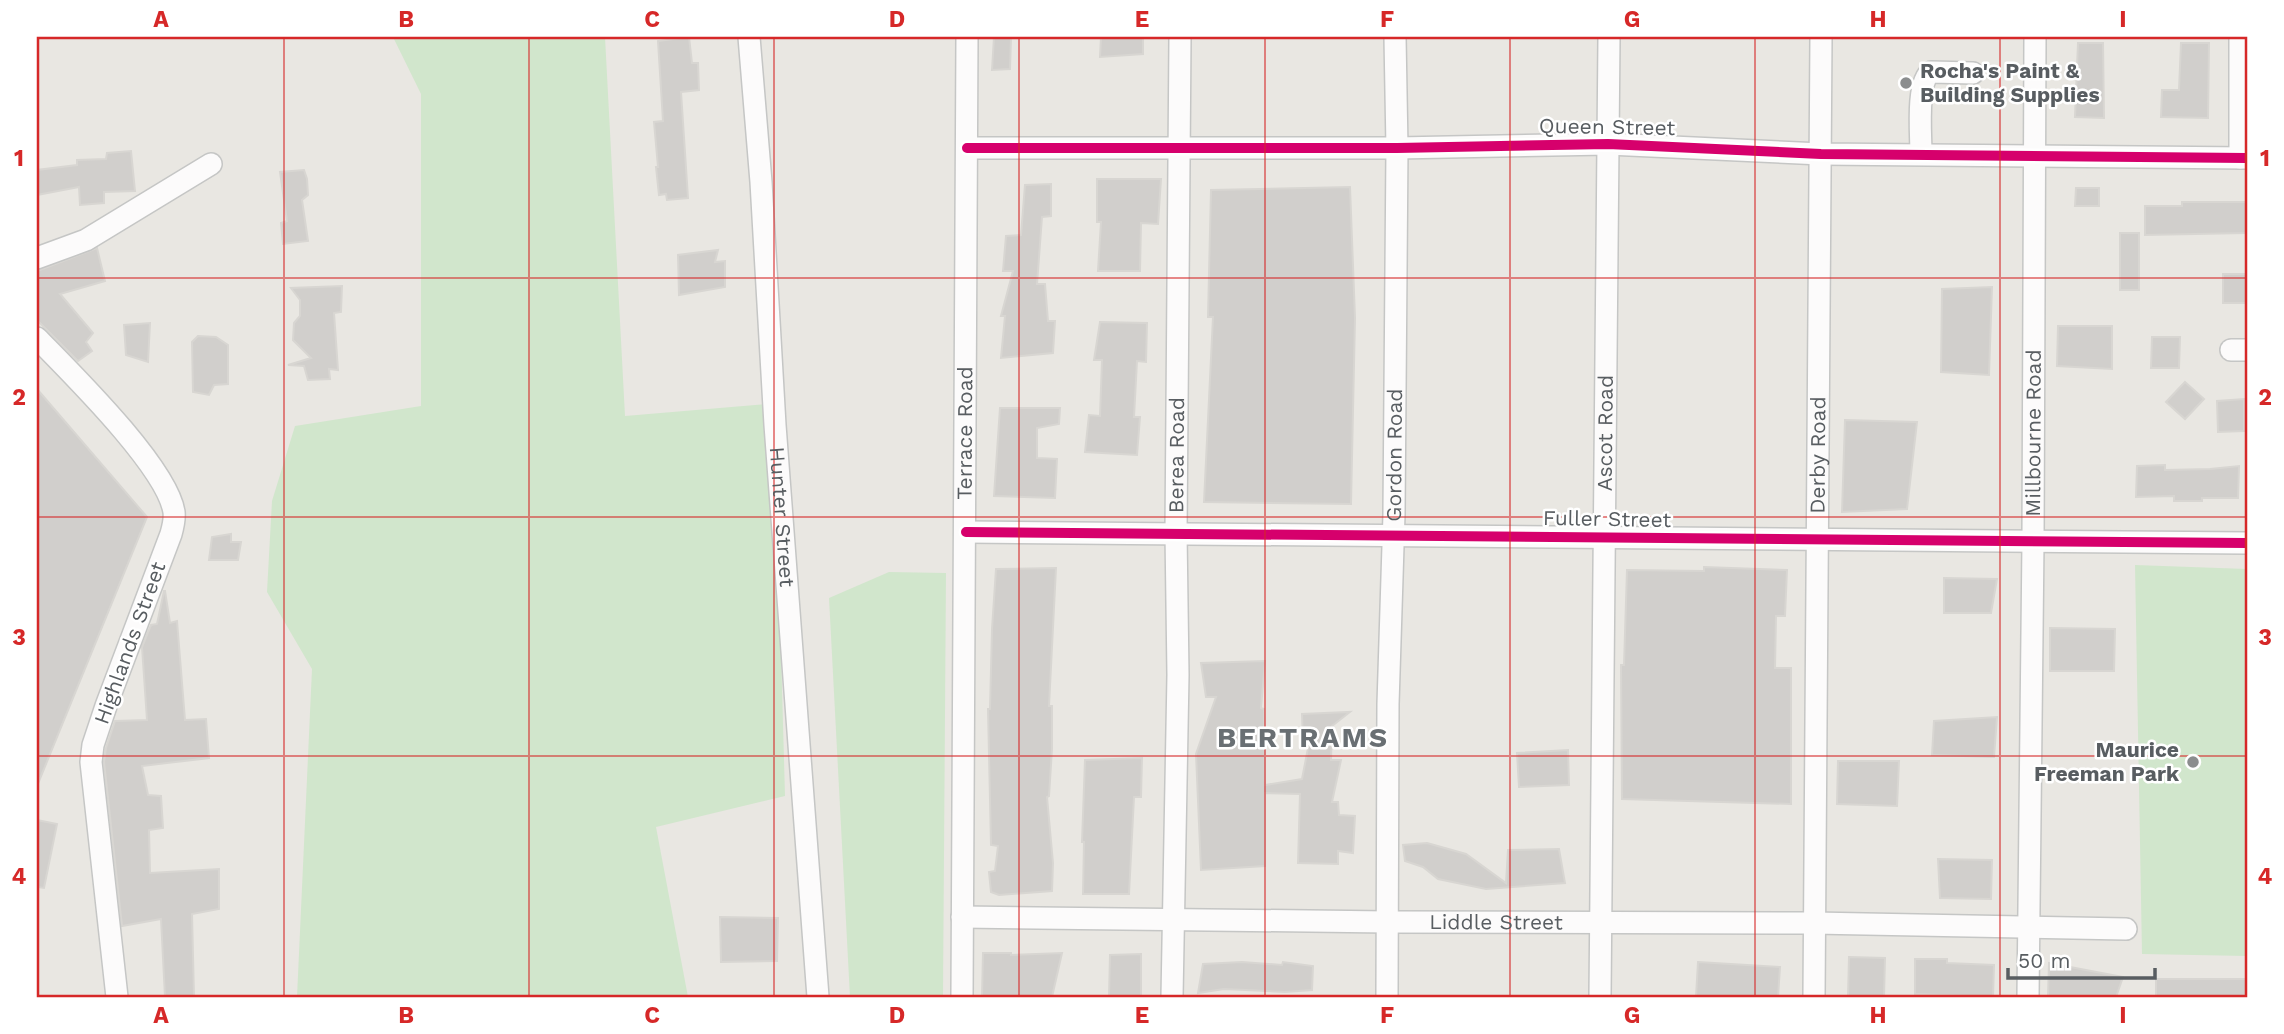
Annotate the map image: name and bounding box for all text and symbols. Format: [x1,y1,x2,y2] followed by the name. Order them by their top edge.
[153,6,169,33] text: A
[398,6,414,33] text: B
[644,6,660,33] text: C
[889,6,905,33] text: D
[1135,6,1149,33] text: E
[1380,6,1394,33] text: F
[1624,6,1640,33] text: G
[1869,6,1887,33] text: H
[2119,6,2127,33] text: I
[1920,58,2100,107] place label: Rocha's Paint & Building Supplies
[1898,75,1914,91] marker: Rocha's Paint & Building Supplies
[1539,113,1676,140] street label: Queen Street
[14,145,24,172] text: 1
[2260,145,2270,172] text: 1
[2020,349,2046,517] street label: Millbourne Road
[952,366,977,500] street label: Terrace Road
[1592,375,1618,491] street label: Ascot Road
[12,384,26,411] text: 2
[2258,384,2272,411] text: 2
[1381,388,1407,522] street label: Gordon Road
[1805,396,1830,514] street label: Derby Road
[1163,397,1189,513] street label: Berea Road
[765,446,800,588] street label: Hunter Street
[1543,505,1672,532] street label: Fuller Street
[89,558,171,727] street label: Highlands Street
[12,624,26,651] text: 3
[2258,624,2272,651] text: 3
[1217,721,1389,754] district label: BERTRAMS
[2034,737,2180,786] place label: Maurice Freeman Park
[2185,754,2201,770] marker: Maurice Freeman Park
[12,863,27,890] text: 4
[2258,863,2273,890] text: 4
[1429,909,1563,934] street label: Liddle Street
[2008,936,2154,980] scale bar
[2018,948,2070,973] text: 50 m
[153,1002,169,1029] text: A
[398,1002,414,1029] text: B
[644,1002,660,1029] text: C
[889,1002,905,1029] text: D
[1135,1002,1149,1029] text: E
[1380,1002,1394,1029] text: F
[1624,1002,1640,1029] text: G
[1869,1002,1887,1029] text: H
[2119,1002,2127,1029] text: I

